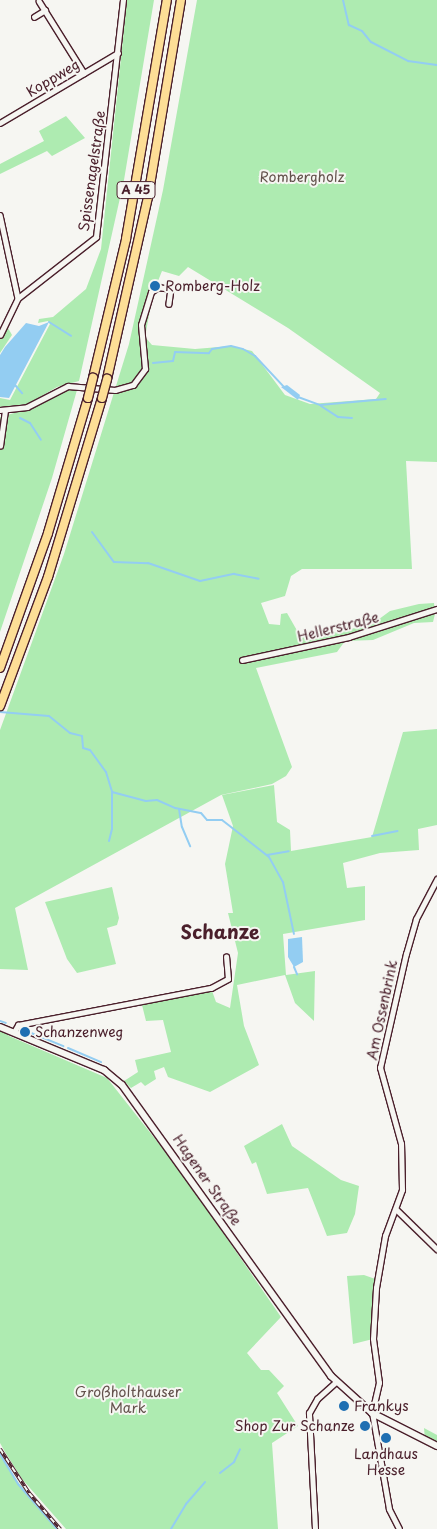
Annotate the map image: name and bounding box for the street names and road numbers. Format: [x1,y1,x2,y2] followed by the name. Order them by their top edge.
[23,56,83,100] street label: Koppweg
[75,109,109,233] street label: Spissenagelstraße
[116,180,156,200] road number: A 45
[295,609,381,645] street label: Hellerstraße
[363,958,401,1062] street label: Am Ossenbrink
[169,1131,245,1229] street label: Hagener Straße

